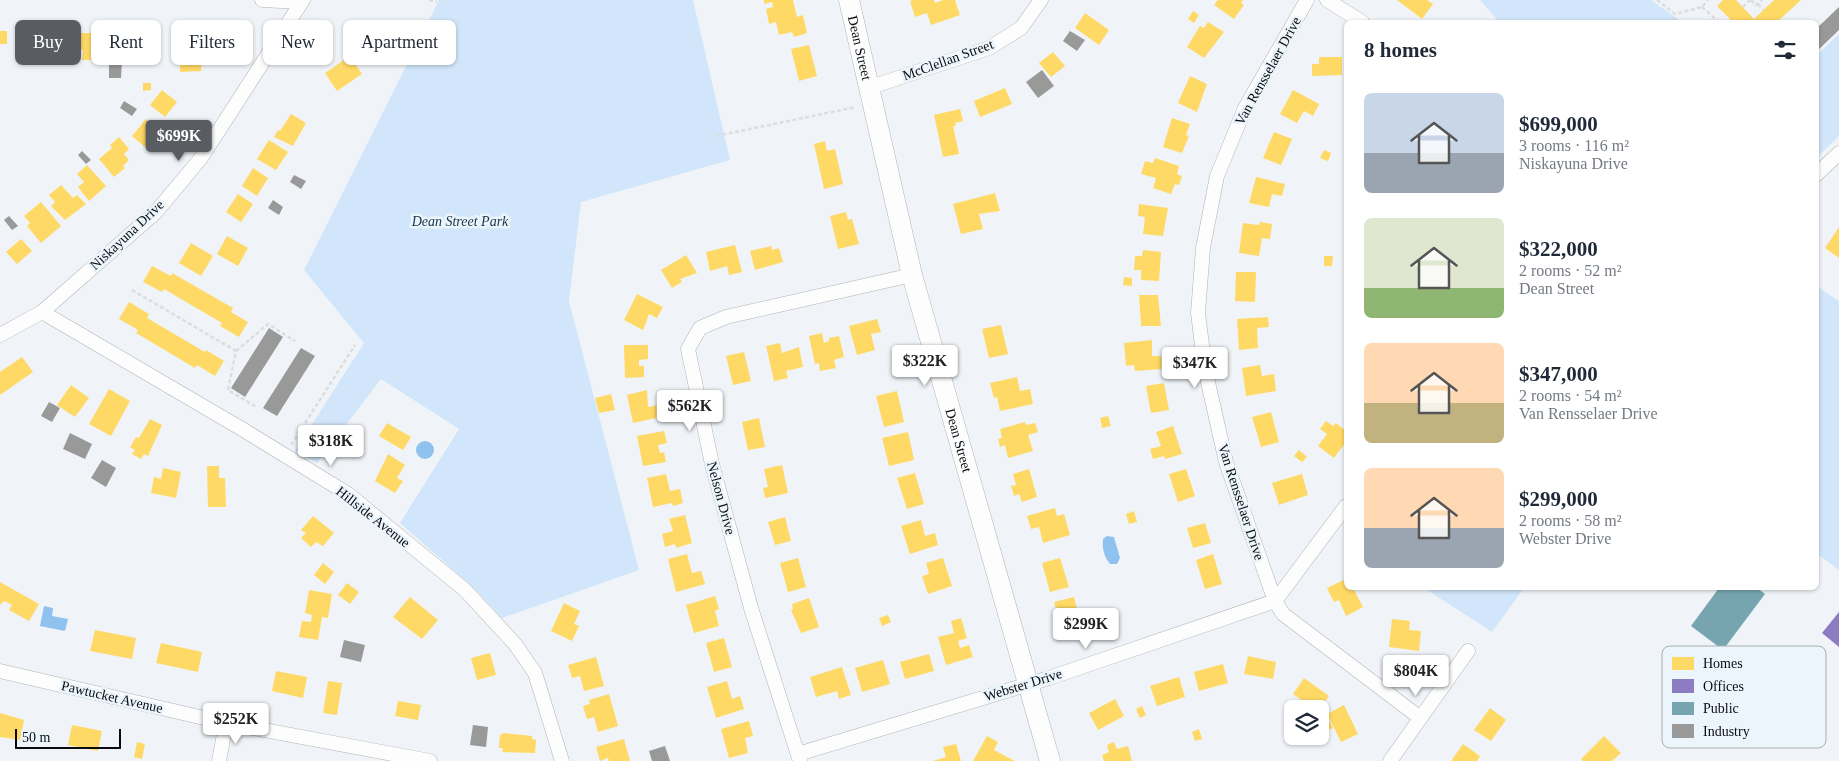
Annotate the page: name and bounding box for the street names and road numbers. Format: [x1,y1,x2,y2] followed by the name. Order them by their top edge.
[845,14,875,82] street label: Dean Street
[1232,14,1304,128] street label: Van Rensselaer Drive
[901,37,995,83] street label: McClellan Street
[87,197,167,273] street label: Niskayuna Drive
[943,407,975,474] street label: Dean Street
[1215,442,1267,562] street label: Van Rensselaer Drive
[704,460,738,536] street label: Nelson Drive
[333,484,413,550] street label: Hillside Avenue
[982,666,1064,704] street label: Webster Drive
[60,678,164,716] street label: Pawtucket Avenue

